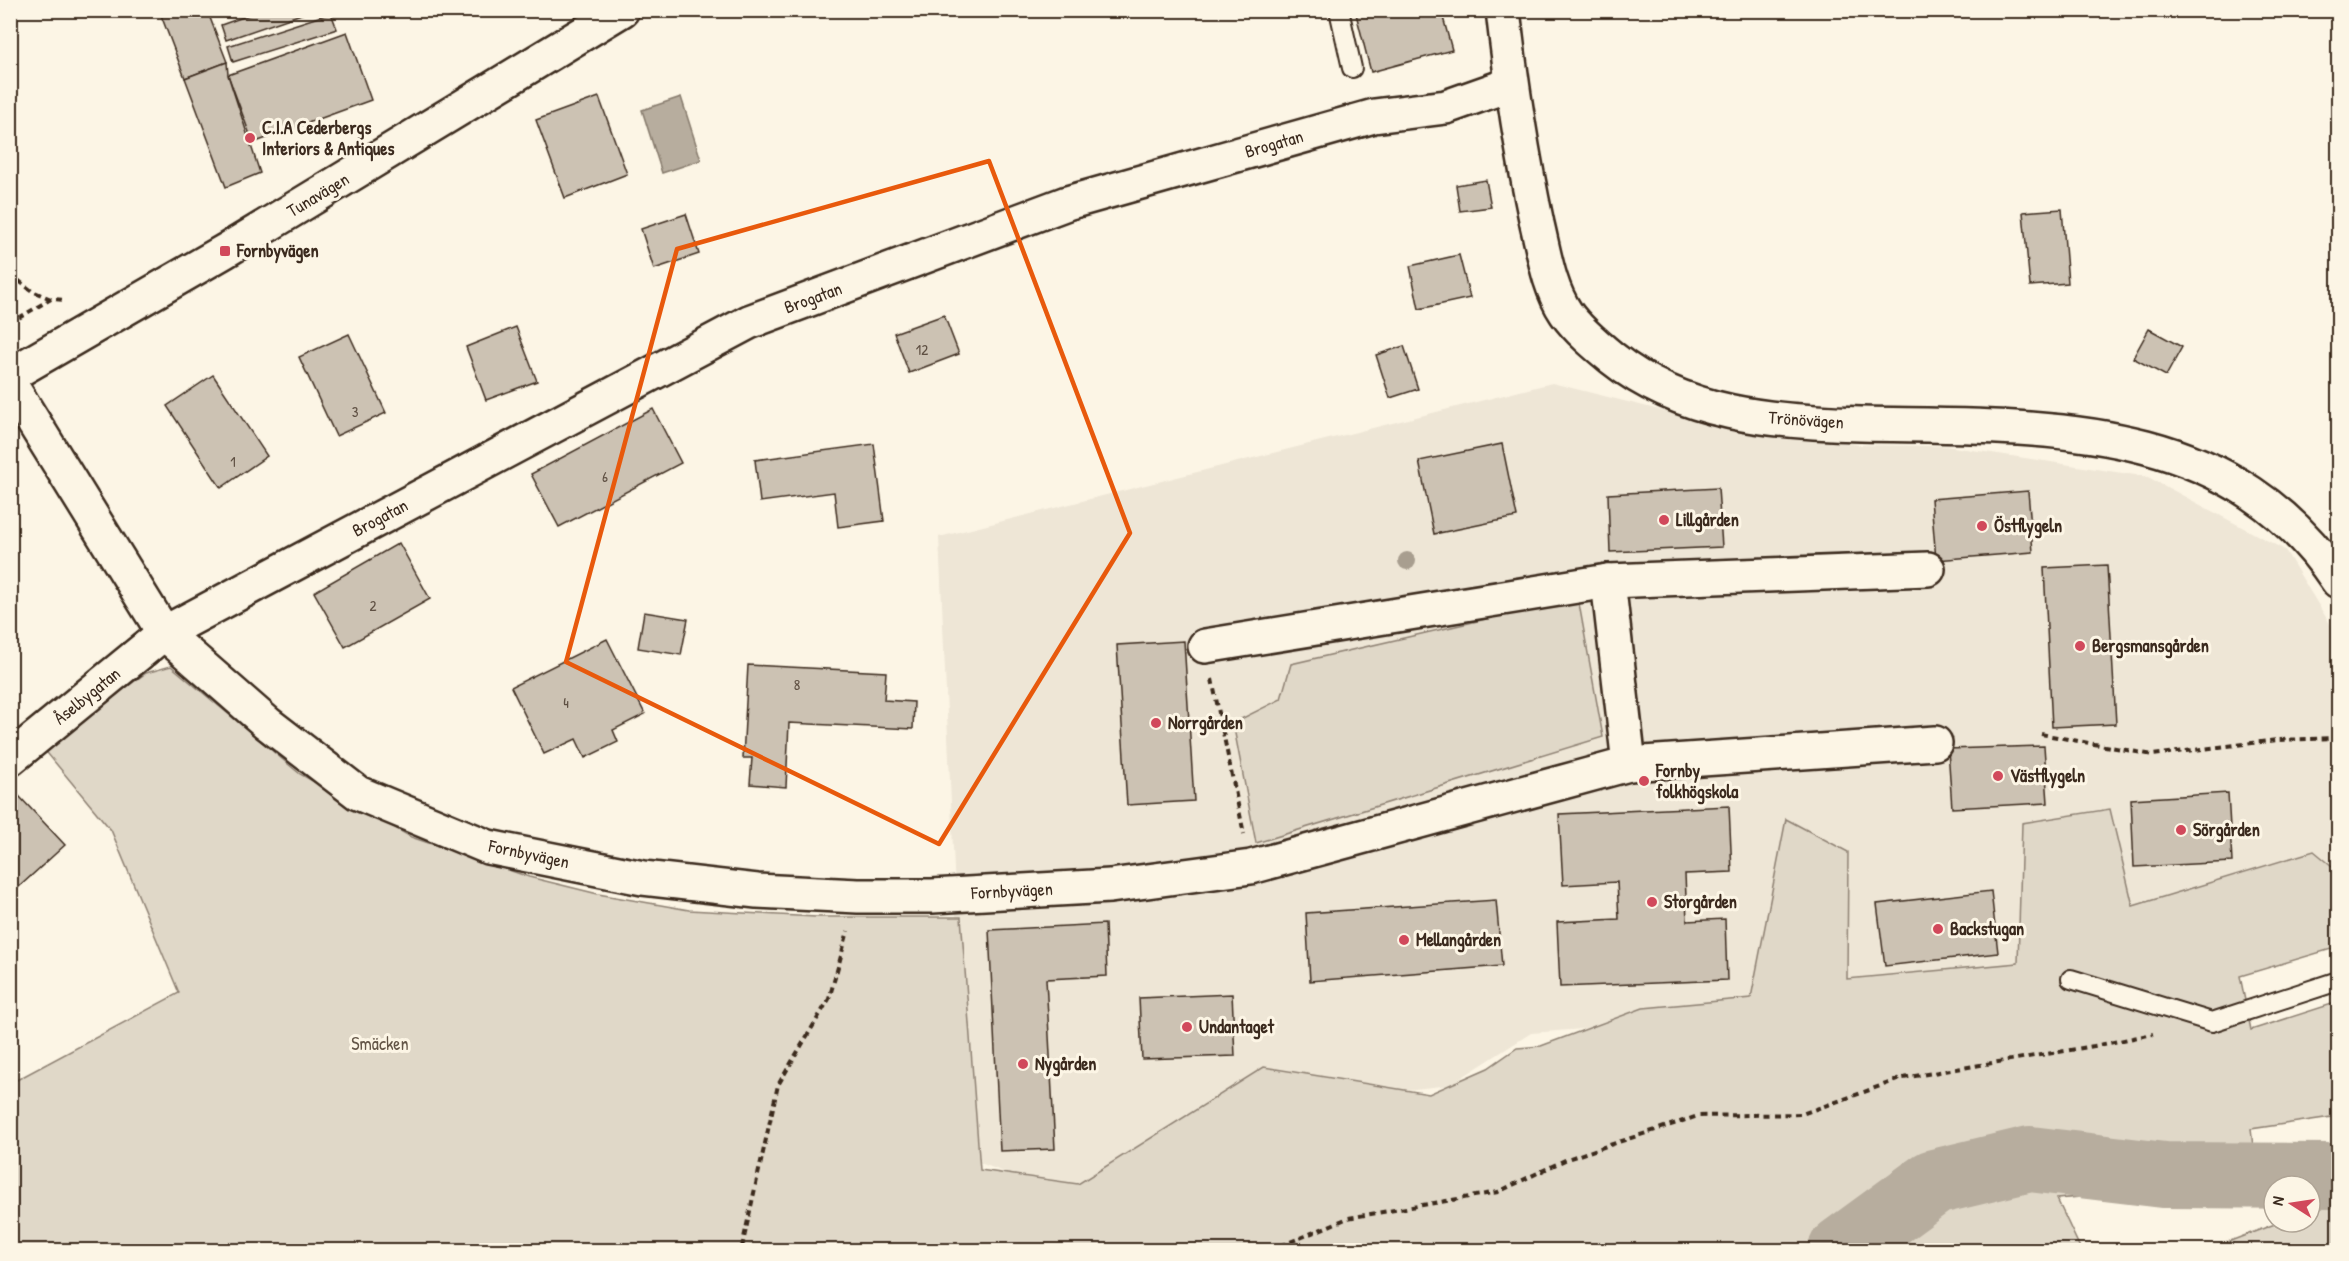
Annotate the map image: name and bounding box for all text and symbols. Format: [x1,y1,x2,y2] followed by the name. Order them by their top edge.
[262,115,394,162] place label: C.I.A Cederbergs Interiors & Antiques
[1242,123,1306,164] street label: Brogatan
[243,131,257,145] marker: C.I.A Cederbergs Interiors & Antiques
[282,166,353,223] street label: Tunavägen
[236,238,319,264] place label: Fornbyvägen
[218,244,232,258] marker: Fornbyvägen
[780,276,845,319] street label: Brogatan
[916,339,928,360] house number: 12
[352,401,359,422] house number: 3
[1767,404,1845,435] street label: Trönövägen
[230,451,236,472] house number: 1
[602,466,608,487] house number: 6
[348,492,412,543] street label: Brogatan
[1676,507,1739,533] place label: Lillgården
[1657,513,1671,527] marker: Lillgården
[1994,513,2062,539] place label: Östflygeln
[1975,519,1989,533] marker: Östflygeln
[369,595,377,616] house number: 2
[2092,633,2209,659] place label: Bergsmansgården
[2073,639,2087,653] marker: Bergsmansgården
[48,661,125,730] street label: Åselbygatan
[794,674,800,695] house number: 8
[563,692,569,713] house number: 4
[1168,710,1243,736] place label: Norrgården
[1149,716,1163,730] marker: Norrgården
[1655,758,1739,805] place label: Fornby folkhögskola
[2010,763,2085,789] place label: Västflygeln
[1991,769,2005,783] marker: Västflygeln
[1637,774,1651,788] marker: Fornby folkhögskola
[2193,817,2260,843] place label: Sörgården
[2174,823,2188,837] marker: Sörgården
[486,833,572,874] street label: Fornbyvägen
[970,876,1053,905] street label: Fornbyvägen
[1664,889,1737,915] place label: Storgården
[1645,895,1659,909] marker: Storgården
[1950,916,2024,942] place label: Backstugan
[1931,922,1945,936] marker: Backstugan
[1416,927,1501,953] place label: Mellangården
[1397,933,1411,947] marker: Mellangården
[1199,1014,1275,1040] place label: Undantaget
[1180,1020,1194,1034] marker: Undantaget
[351,1031,409,1056] park label: Smäcken
[1035,1051,1097,1077] place label: Nygården
[1016,1057,1030,1071] marker: Nygården
[2262,1174,2322,1234] north arrow
[2266,1194,2289,1207] text: N

